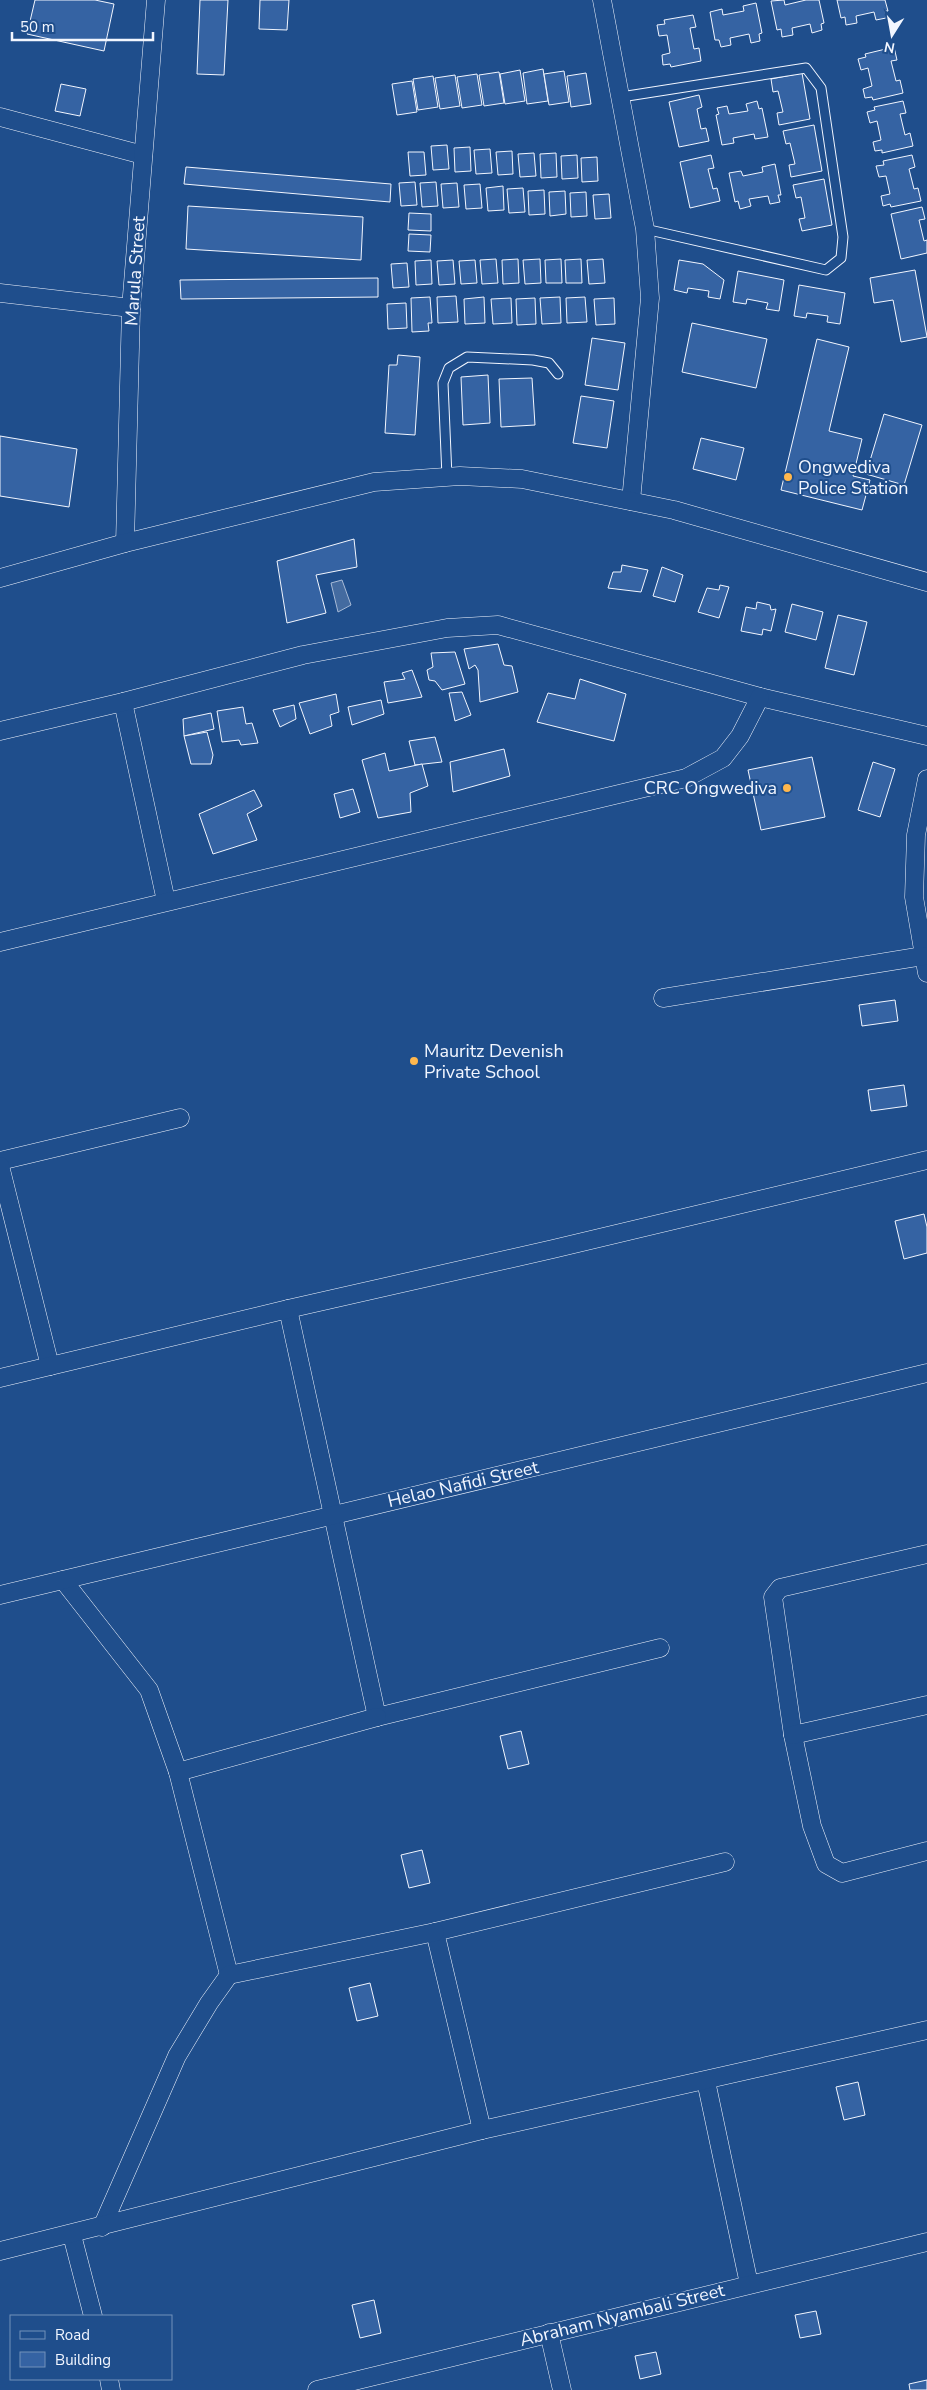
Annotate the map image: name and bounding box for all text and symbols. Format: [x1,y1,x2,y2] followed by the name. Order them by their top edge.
[12,10,154,42] scale bar
[867,10,917,60] north arrow
[20,17,55,37] text: 50 m
[883,37,897,58] text: N
[119,215,151,327] street label: Marula Street
[798,455,908,500] place label: Ongwediva Police Station
[782,471,794,483] marker: Ongwediva Police Station
[644,776,777,800] place label: CRC Ongwediva
[781,782,793,794] marker: CRC Ongwediva
[424,1039,564,1084] place label: Mauritz Devenish Private School
[408,1055,420,1067] marker: Mauritz Devenish Private School
[385,1455,541,1513] street label: Helao Nafidi Street
[517,2278,727,2352] street label: Abraham Nyambali Street
[10,2315,172,2380] legend
[55,2325,90,2345] text: Road
[55,2350,111,2370] text: Building

